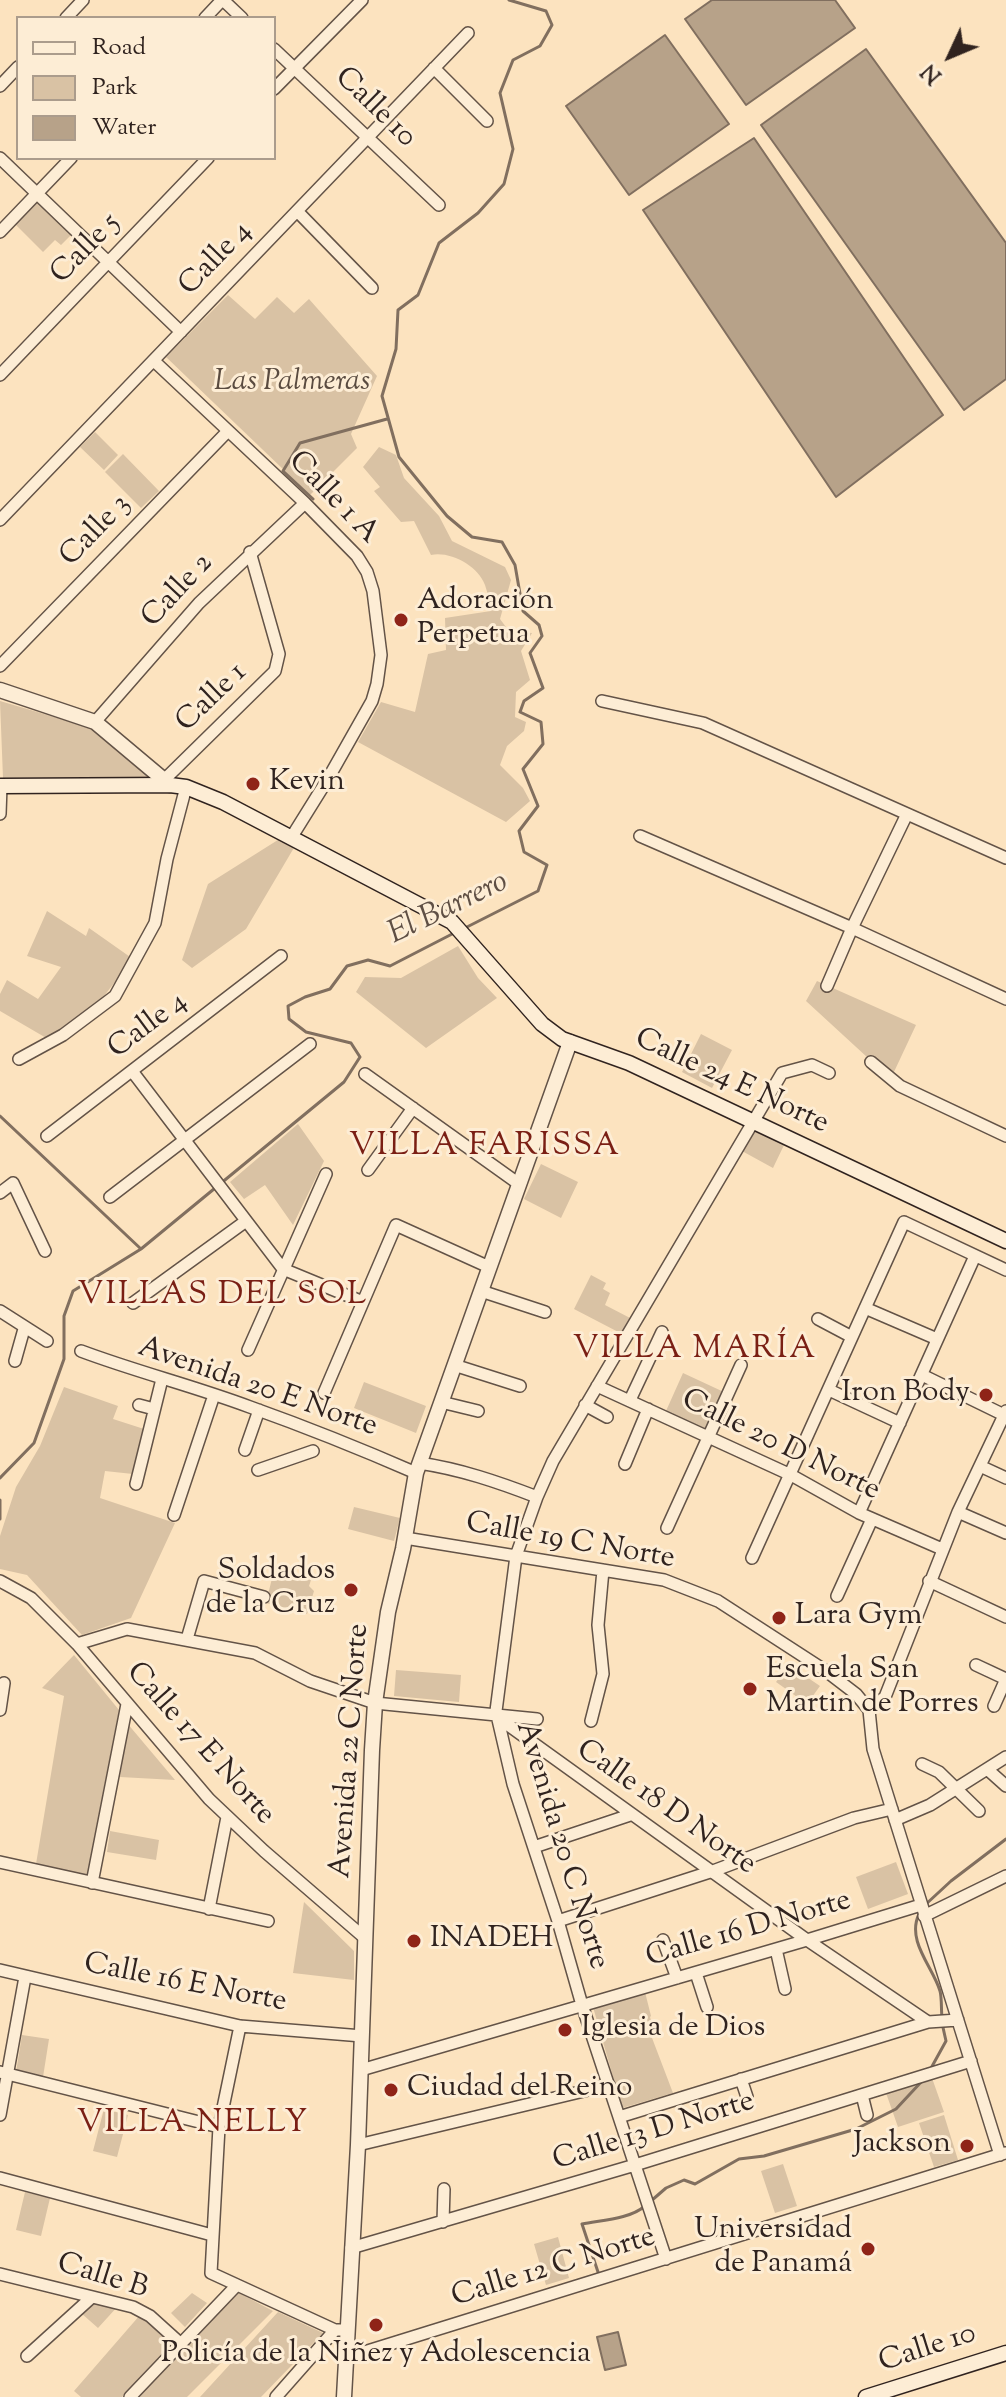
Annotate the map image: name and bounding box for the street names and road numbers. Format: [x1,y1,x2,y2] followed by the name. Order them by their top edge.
[325,61,423,157] street label: Calle 10
[45,207,129,293] street label: Calle 5
[173,215,261,305] street label: Calle 4
[279,445,385,553] street label: Calle 1 A
[54,488,140,576] street label: Calle 3
[136,547,222,637] street label: Calle 2
[170,657,256,741] street label: Calle 1
[102,986,196,1068] street label: Calle 4
[628,1022,834,1144] street label: Calle 24 E Norte
[132,1331,382,1447] street label: Avenida 20 E Norte
[675,1383,885,1511] street label: Calle 20 D Norte
[463,1507,677,1579] street label: Calle 19 C Norte
[325,1622,379,1880] street label: Avenida 22 C Norte
[117,1656,281,1834] street label: Calle 17 E Norte
[505,1718,615,1974] street label: Avenida 20 C Norte
[568,1734,762,1884] street label: Calle 18 D Norte
[642,1885,856,1977] street label: Calle 16 D Norte
[81,1948,289,2022] street label: Calle 16 E Norte
[549,2085,759,2181] street label: Calle 13 D Norte
[448,2221,660,2317] street label: Calle 12 C Norte
[52,2247,152,2309] street label: Calle B
[875,2317,981,2383] street label: Calle 10

